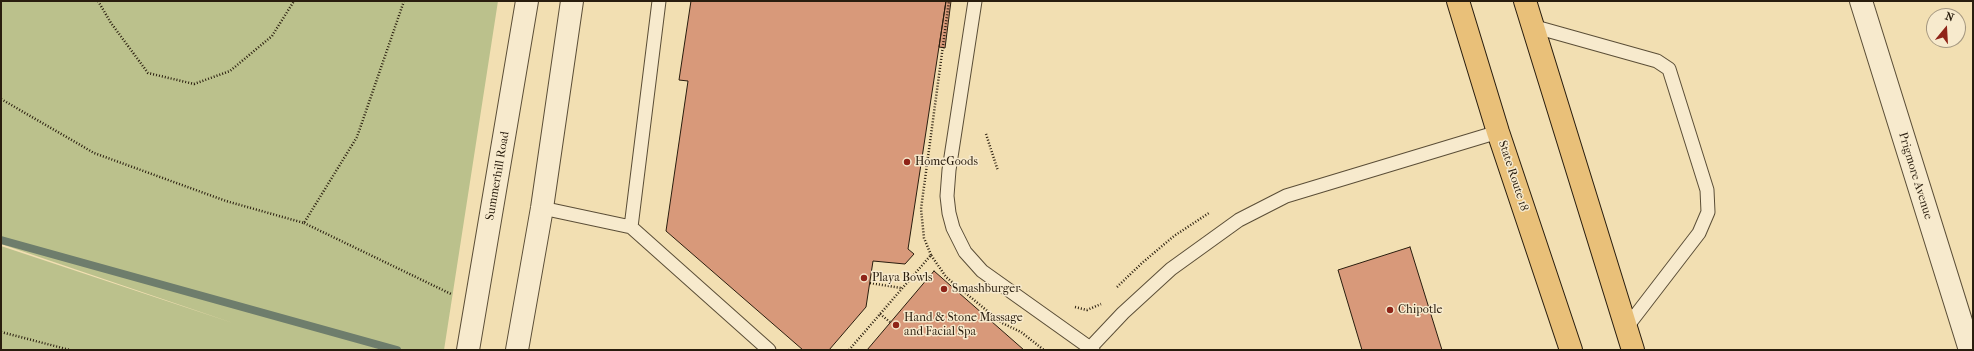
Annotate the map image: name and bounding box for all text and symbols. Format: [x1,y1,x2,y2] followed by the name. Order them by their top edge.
[1926,8,1966,48] north arrow
[1944,10,1956,25] text: N
[483,130,513,222] street label: Summerhill Road
[1895,131,1935,221] street label: Prigmore Avenue
[1495,139,1531,213] street label: State Route 18
[915,155,978,169] place label: HomeGoods
[902,157,912,167] marker: HomeGoods
[872,271,933,285] place label: Playa Bowls
[859,273,869,283] marker: Playa Bowls
[952,282,1020,296] place label: Smashburger
[939,284,949,294] marker: Smashburger
[1398,303,1442,317] place label: Chipotle
[1385,305,1395,315] marker: Chipotle
[904,311,1023,339] place label: Hand & Stone Massage and Facial Spa
[891,320,901,330] marker: Hand & Stone Massage and Facial Spa

